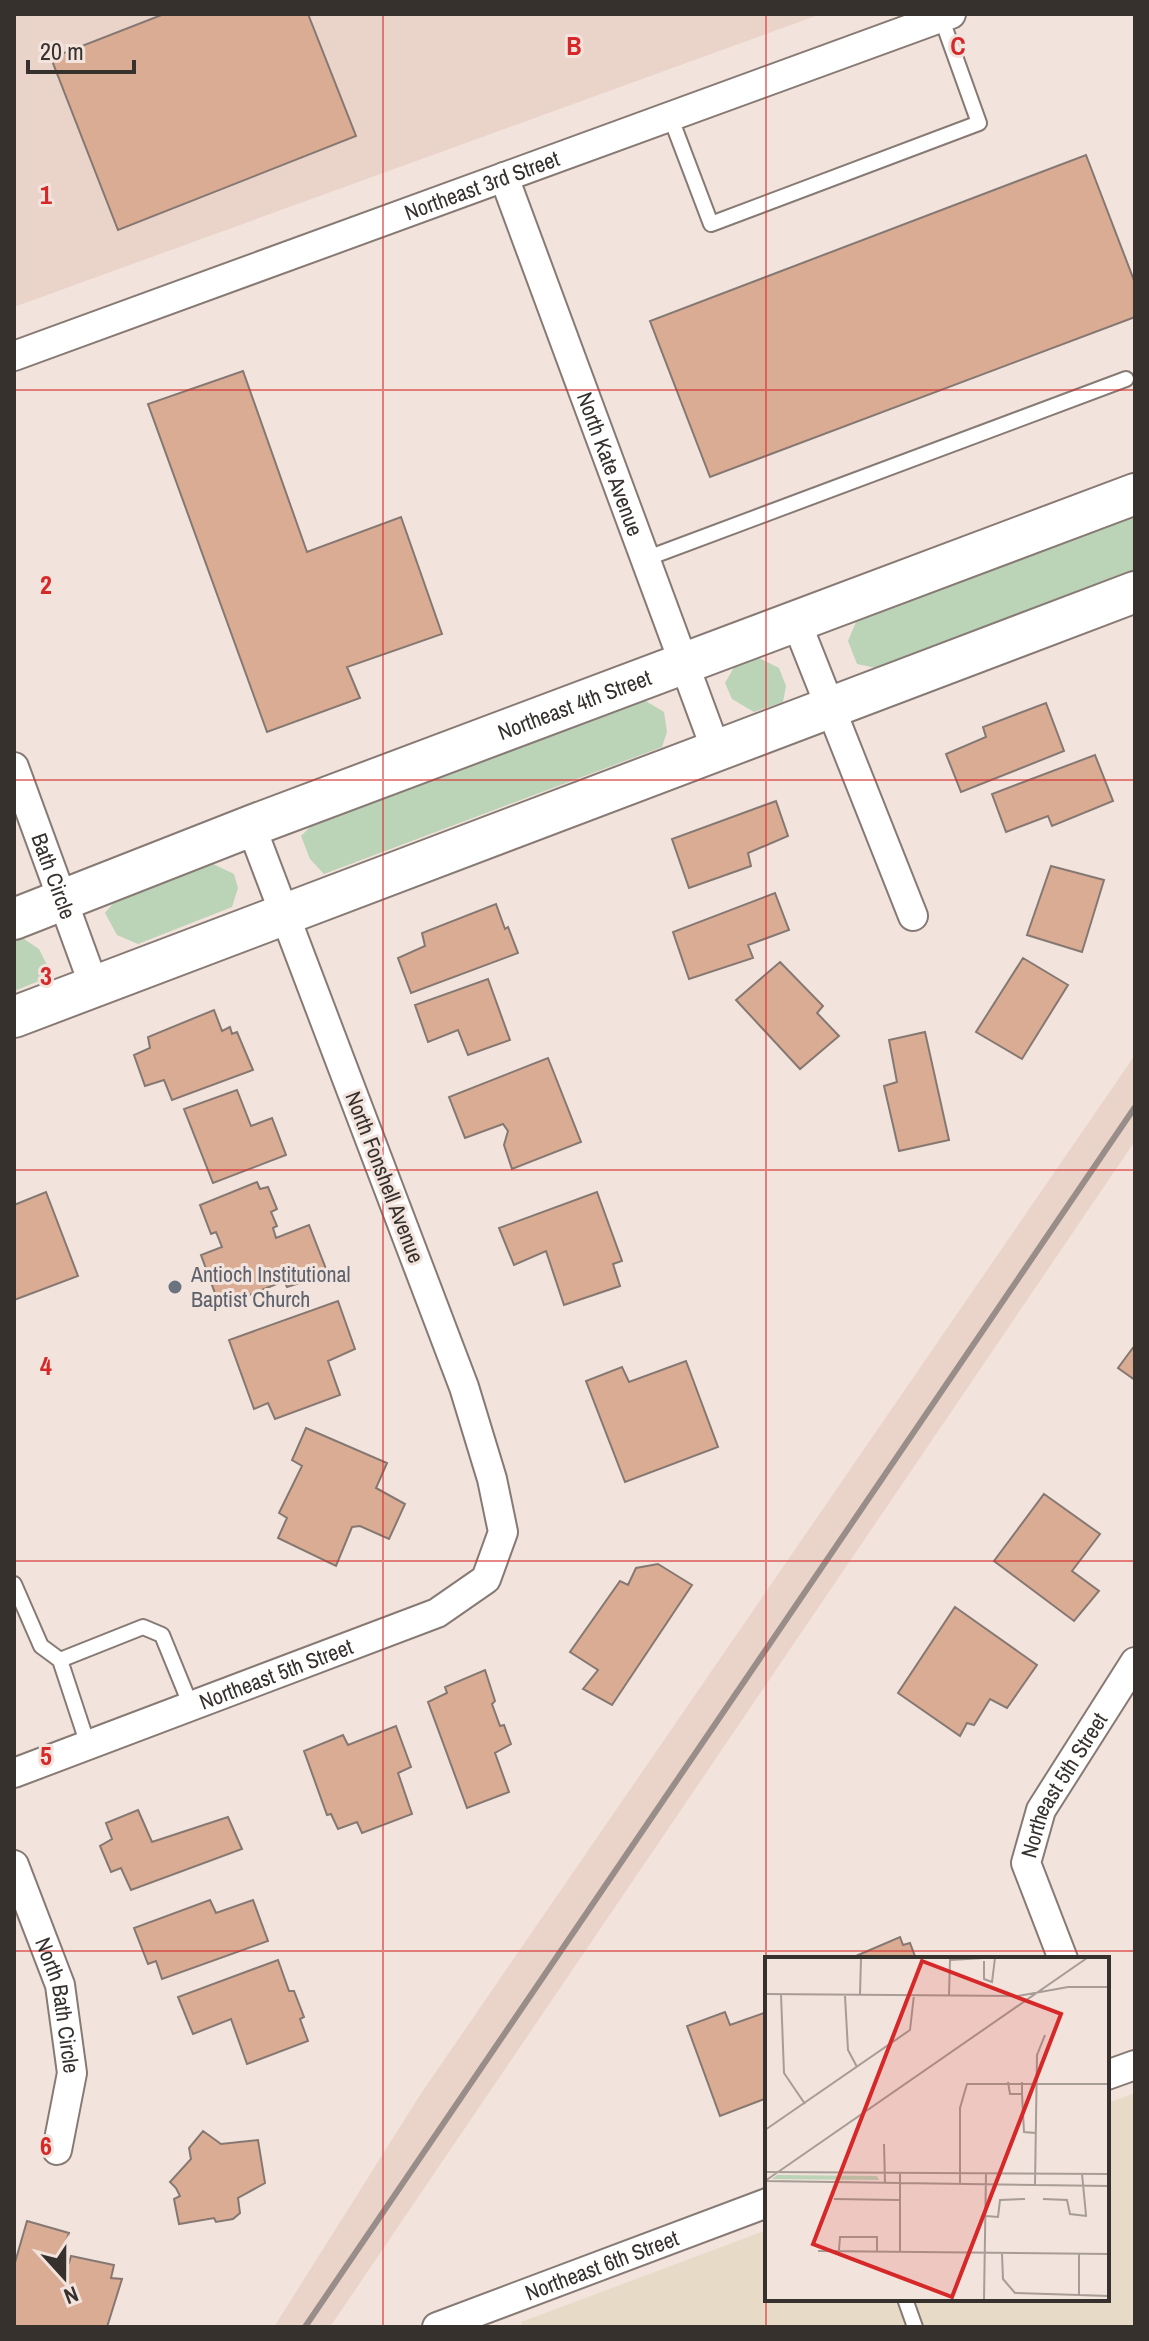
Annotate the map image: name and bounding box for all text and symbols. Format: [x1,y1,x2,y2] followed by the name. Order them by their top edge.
[28,24,134,74] scale bar
[566,28,582,63] text: B
[950,28,966,63] text: C
[40,35,84,67] text: 20 m
[400,143,563,227] street label: Northeast 3rd Street
[40,177,52,212] text: 1
[570,388,651,540] street label: North Kate Avenue
[40,567,52,602] text: 2
[493,662,655,747] street label: Northeast 4th Street
[24,829,83,923] street label: Bath Circle
[40,958,52,993] text: 3
[339,1087,431,1267] street label: North Fonshell Avenue
[190,1259,350,1314] place label: Antioch Institutional Baptist Church
[166,1278,184,1296] marker: Antioch Institutional Baptist Church
[40,1348,52,1383] text: 4
[195,1631,357,1717] street label: Northeast 5th Street
[1013,1707,1114,1861] street label: Northeast 5th Street
[40,1738,52,1773] text: 5
[28,1933,87,2075] street label: North Bath Circle
[765,1957,1109,2301] inset map
[40,2128,52,2163] text: 6
[521,2223,683,2308] street label: Northeast 6th Street
[24,2237,104,2317] north arrow
[60,2279,83,2312] text: N

